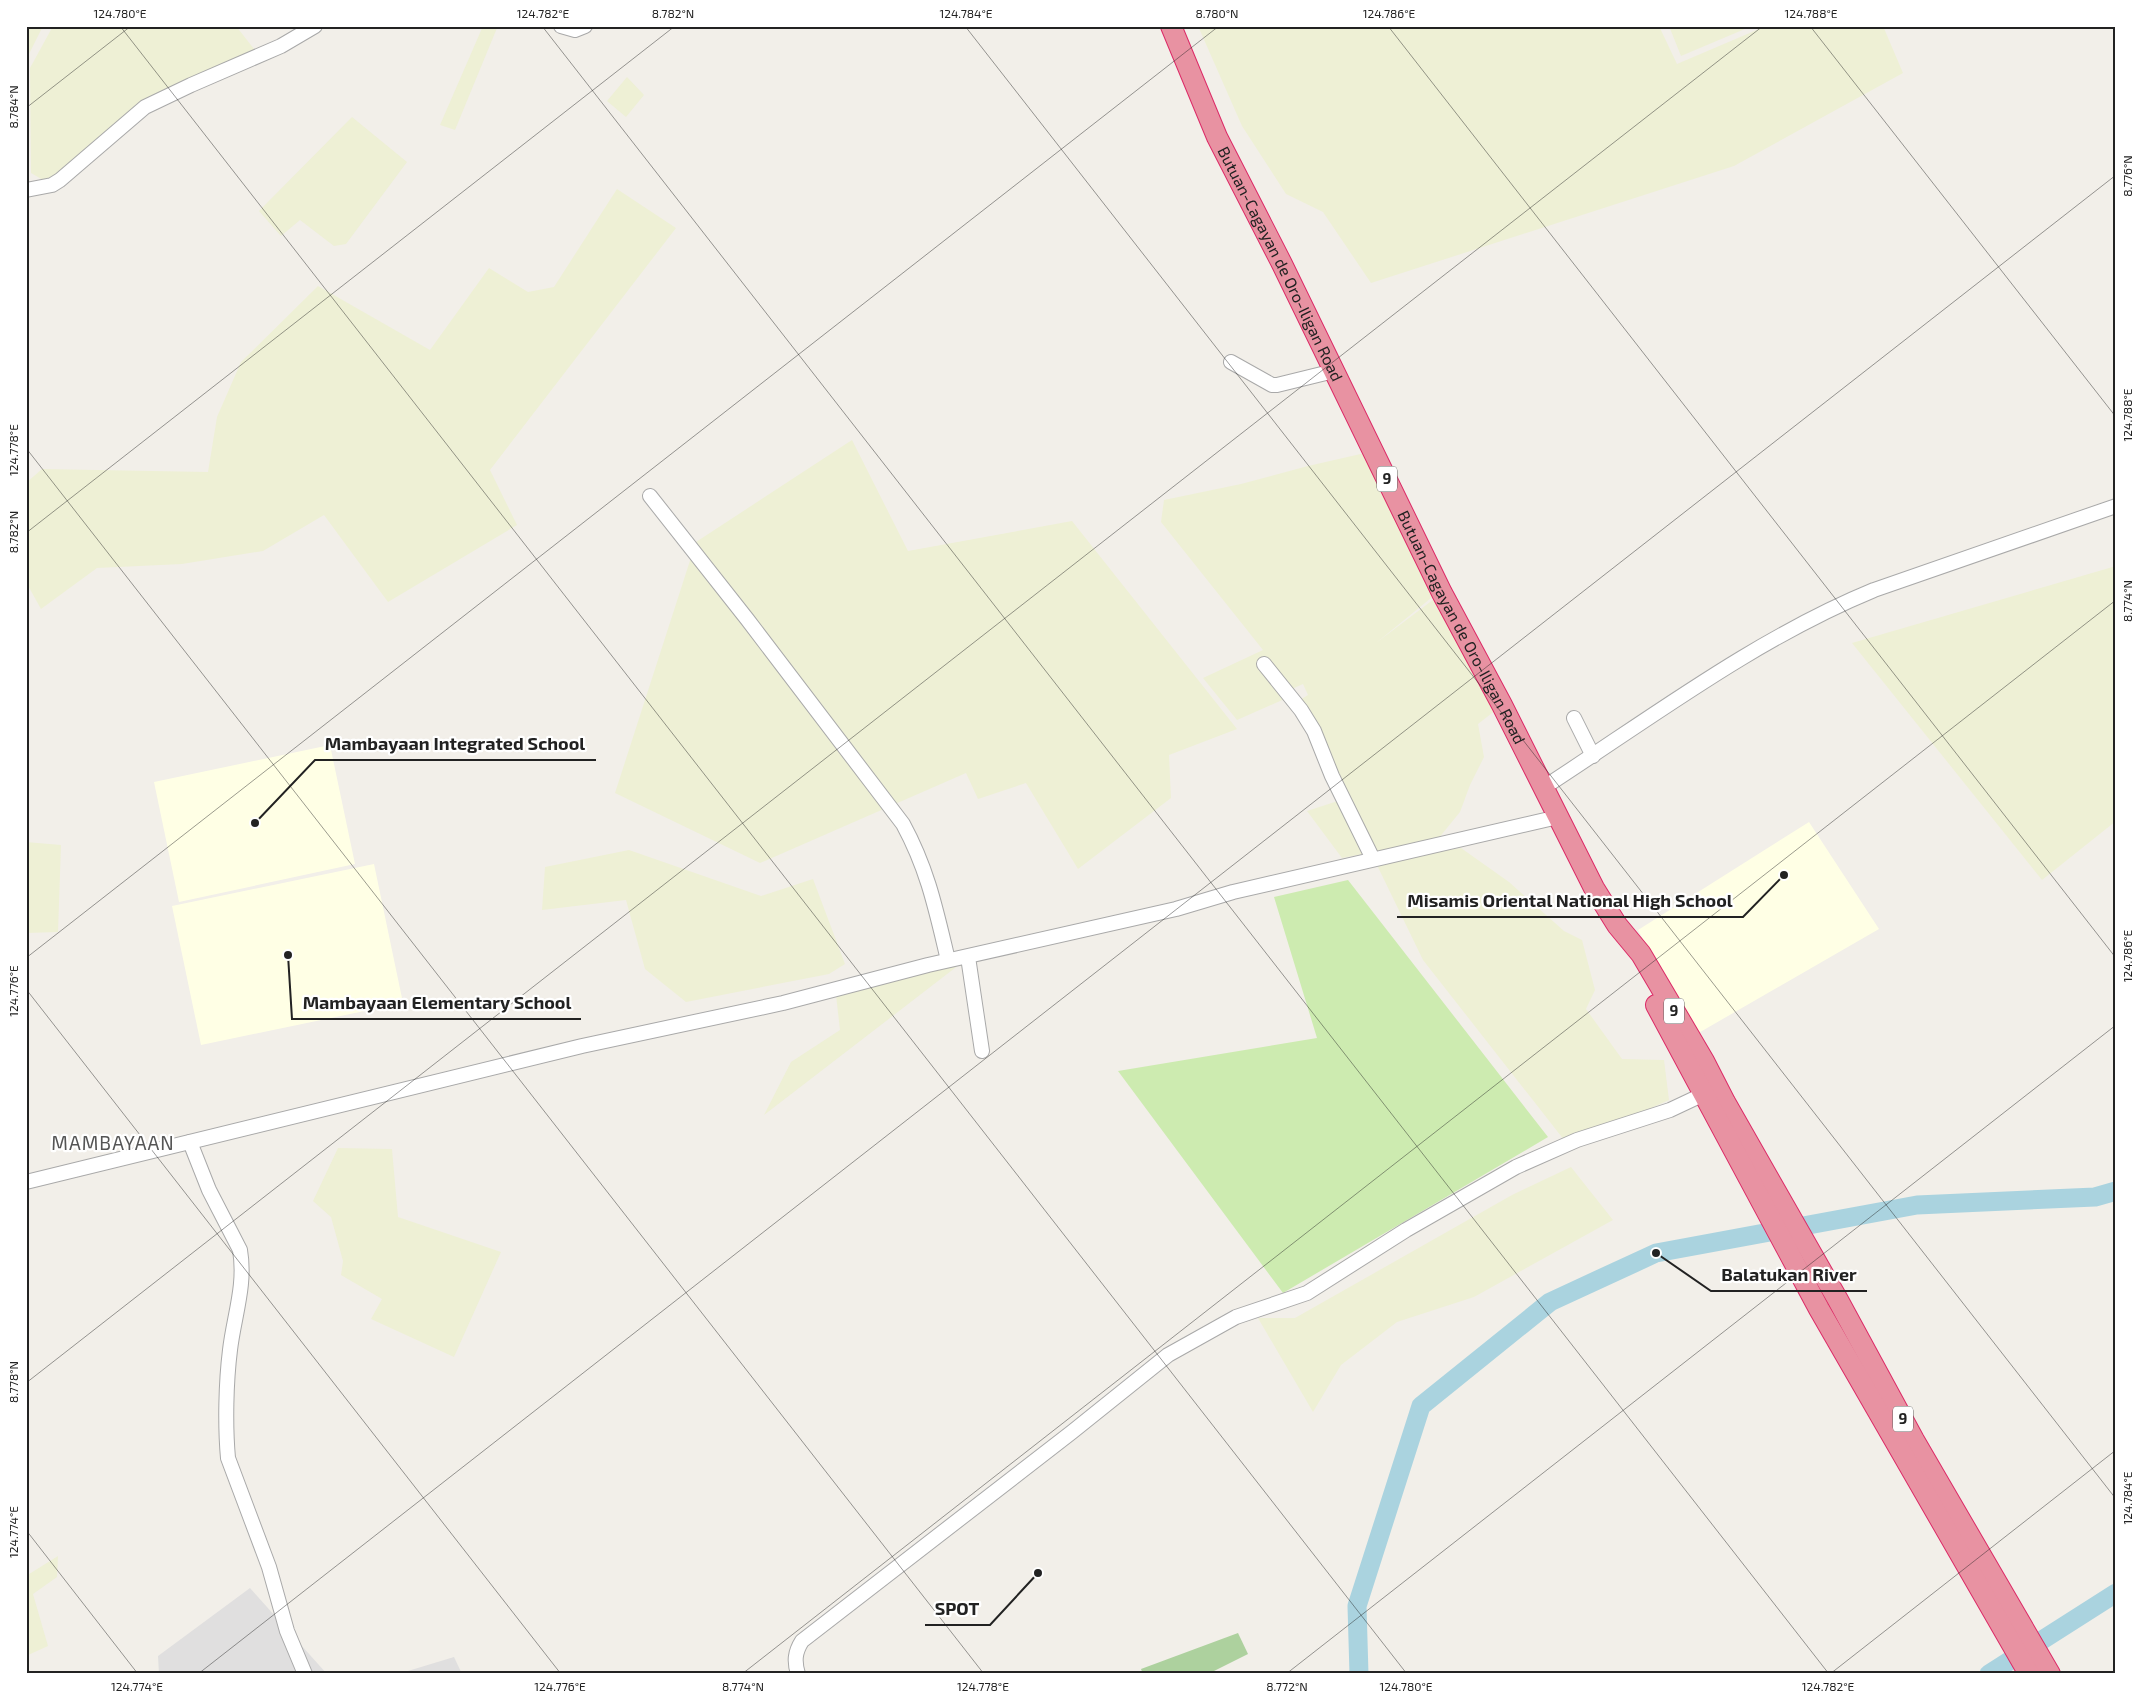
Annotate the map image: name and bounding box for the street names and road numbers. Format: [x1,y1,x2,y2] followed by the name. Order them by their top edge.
[1214,143,1348,384] street label: Butuan-Cagayan de Oro-Iligan Road
[1377,466,1397,492] road number: 9
[1394,507,1530,747] street label: Butuan-Cagayan de Oro-Iligan Road
[1664,998,1684,1024] road number: 9
[1893,1406,1913,1432] road number: 9

